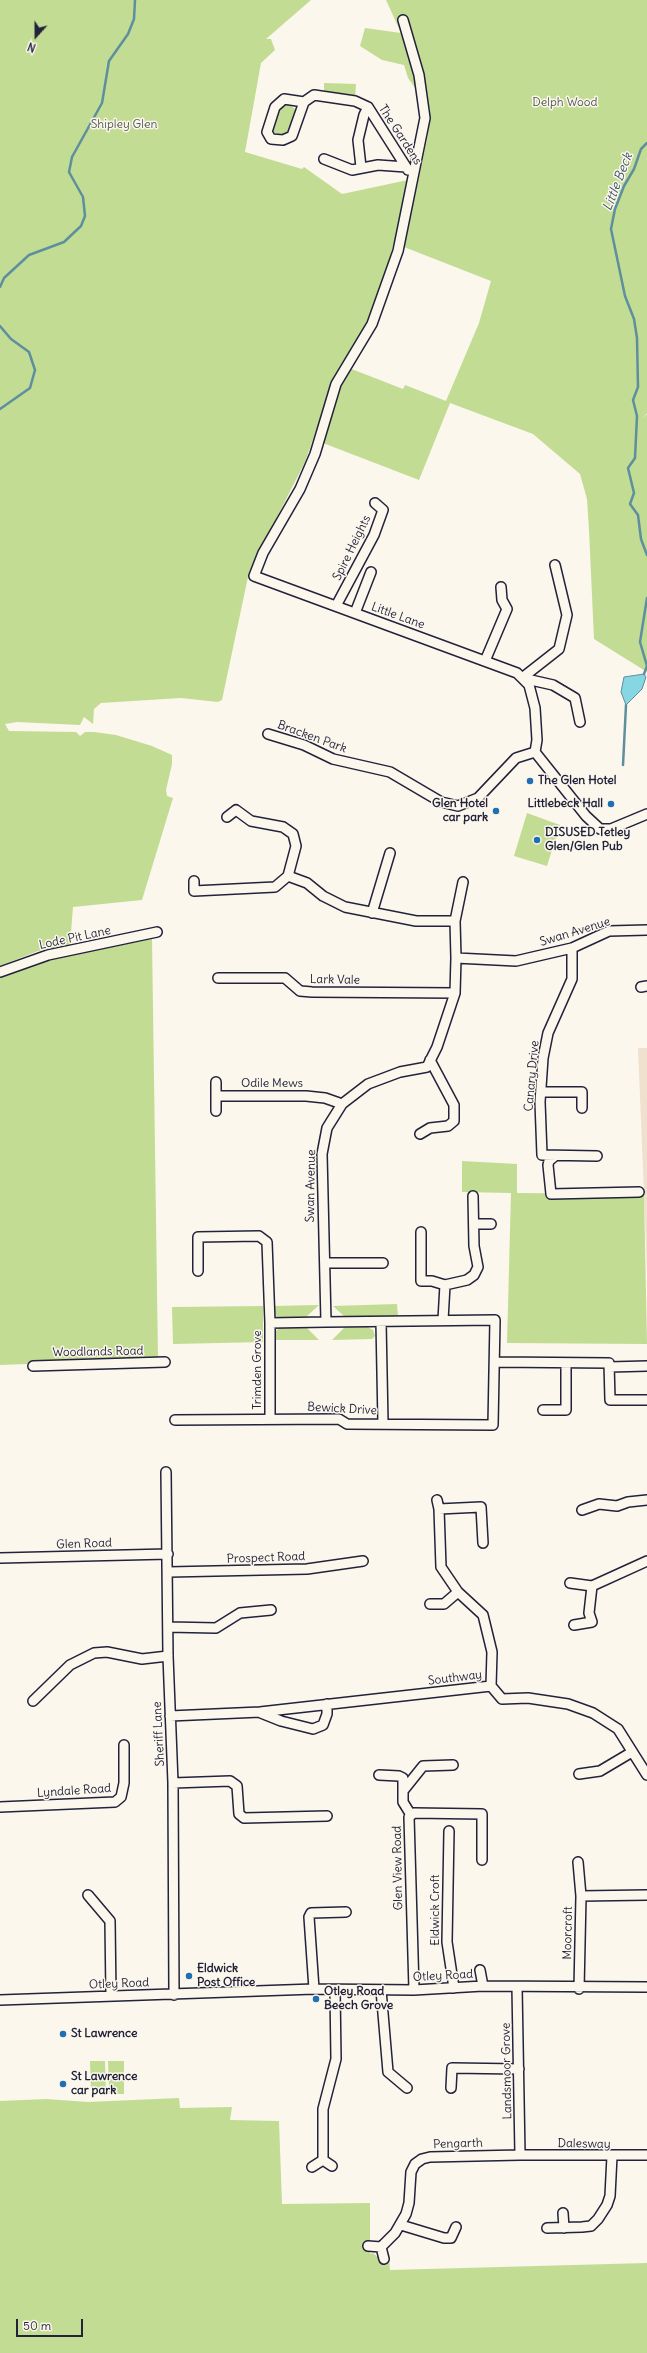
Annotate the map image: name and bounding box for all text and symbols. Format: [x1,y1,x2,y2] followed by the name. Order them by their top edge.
[16,16,56,56] north arrow
[26,39,38,55] text: N
[532,96,598,110] park label: Delph Wood
[375,102,425,168] street label: The Gardens
[91,118,157,132] park label: Shipley Glen
[600,151,636,213] water label: Little Beck
[330,513,374,583] street label: Spire Heights
[369,600,427,632] street label: Little Lane
[275,718,349,756] street label: Bracken Park
[538,774,616,788] place label: The Glen Hotel
[525,776,535,786] marker: The Glen Hotel
[432,797,488,825] place label: Glen Hotel car park
[528,797,603,811] place label: Littlebeck Hall
[606,799,616,809] marker: Littlebeck Hall
[491,806,501,816] marker: Glen Hotel car park
[545,826,630,854] place label: DISUSED Tetley Glen/Glen Pub
[532,835,542,845] marker: DISUSED Tetley Glen/Glen Pub
[538,914,612,950] street label: Swan Avenue
[38,923,112,953] street label: Lode Pit Lane
[310,972,360,988] street label: Lark Vale
[522,1040,542,1112] street label: Canary Drive
[241,1077,303,1091] street label: Odile Mews
[303,1149,319,1223] street label: Swan Avenue
[251,1330,265,1410] street label: Trimden Grove
[52,1344,144,1360] street label: Woodlands Road
[307,1400,377,1418] street label: Bewick Drive
[56,1536,112,1552] street label: Glen Road
[226,1549,306,1567] street label: Prospect Road
[427,1668,483,1688] street label: Southway
[150,1701,168,1767] street label: Sheriff Lane
[36,1781,112,1801] street label: Lyndale Road
[390,1826,406,1910] street label: Glen View Road
[429,1874,443,1946] street label: Eldwick Croft
[560,1906,576,1960] street label: Moorcroft
[197,1962,255,1990] place label: Eldwick Post Office
[413,1967,473,1985] street label: Otley Road
[184,1971,194,1981] marker: Eldwick Post Office
[89,1976,149,1992] street label: Otley Road
[324,1985,393,2013] place label: Otley Road Beech Grove
[311,1994,321,2004] marker: Otley Road Beech Grove
[499,2022,515,2120] street label: Landsmoor Grove
[71,2027,137,2041] place label: St Lawrence
[58,2029,68,2039] marker: St Lawrence
[71,2070,137,2098] place label: St Lawrence car park
[58,2079,68,2089] marker: St Lawrence car park
[433,2136,483,2152] street label: Pengarth
[557,2136,611,2152] street label: Dalesway
[18,2311,85,2337] scale bar
[23,2318,51,2333] text: 50 m

